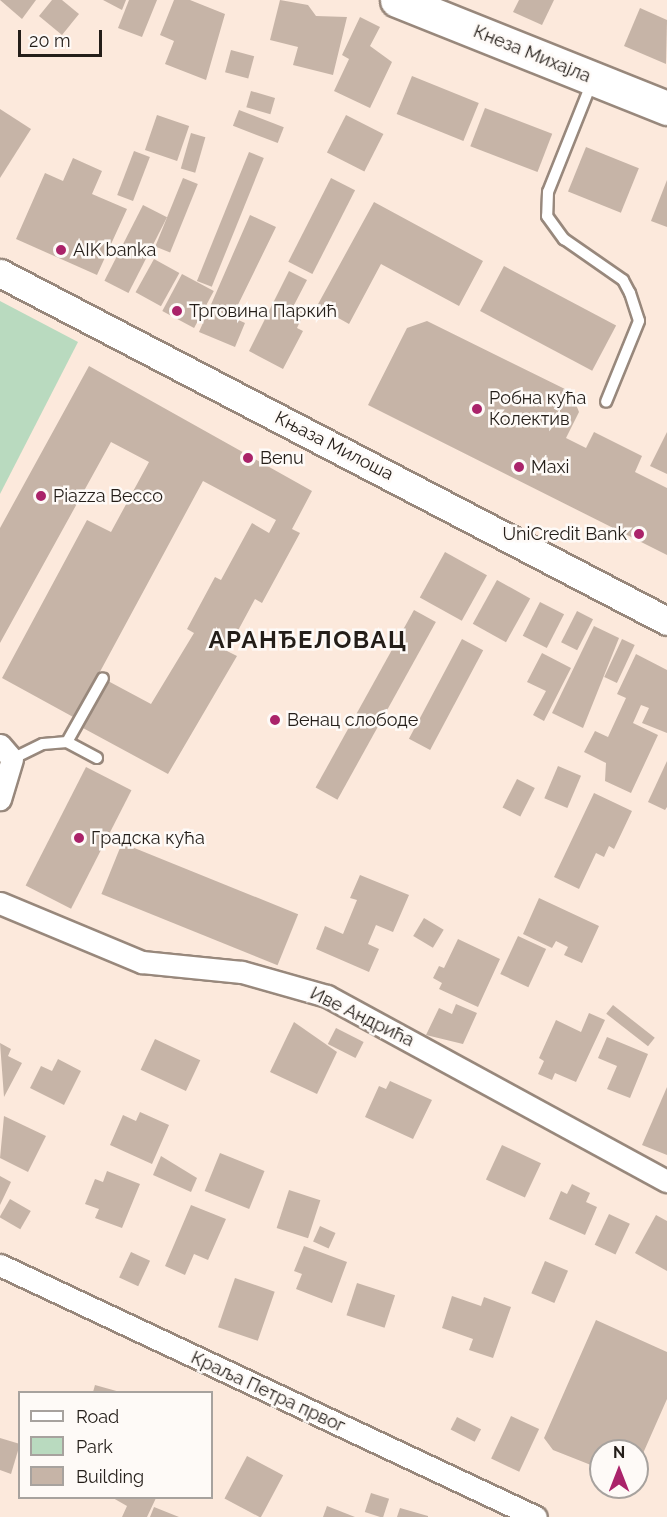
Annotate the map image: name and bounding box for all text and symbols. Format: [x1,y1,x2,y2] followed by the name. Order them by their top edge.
[21,18,105,56] scale bar
[470,21,594,87] street label: Кнеза Михајла
[29,30,71,51] text: 20 m
[73,239,157,261] place label: AIK banka
[54,243,68,257] marker: AIK banka
[189,300,337,322] place label: Трговина Паркић
[170,304,184,318] marker: Трговина Паркић
[489,388,586,430] place label: Робна кућа Колектив
[470,402,484,416] marker: Робна кућа Колектив
[271,407,397,485] street label: Књаза Милоша
[260,447,304,469] place label: Benu
[241,451,255,465] marker: Benu
[531,456,570,478] place label: Maxi
[512,460,526,474] marker: Maxi
[53,485,163,507] place label: Piazza Becco
[34,489,48,503] marker: Piazza Becco
[503,523,627,545] place label: UniCredit Bank
[632,527,646,541] marker: UniCredit Bank
[208,626,408,654] district label: АРАНЂЕЛОВАЦ
[287,709,418,731] place label: Венац слободе
[268,713,282,727] marker: Венац слободе
[91,827,205,849] place label: Градска кућа
[72,831,86,845] marker: Градска кућа
[306,982,418,1052] street label: Иве Андрића
[187,1347,349,1437] street label: Краља Петра првог
[18,1391,213,1499] legend
[76,1406,119,1427] text: Road
[76,1436,113,1457] text: Park
[589,1439,649,1499] north arrow
[613,1443,625,1462] text: N
[76,1466,144,1487] text: Building

